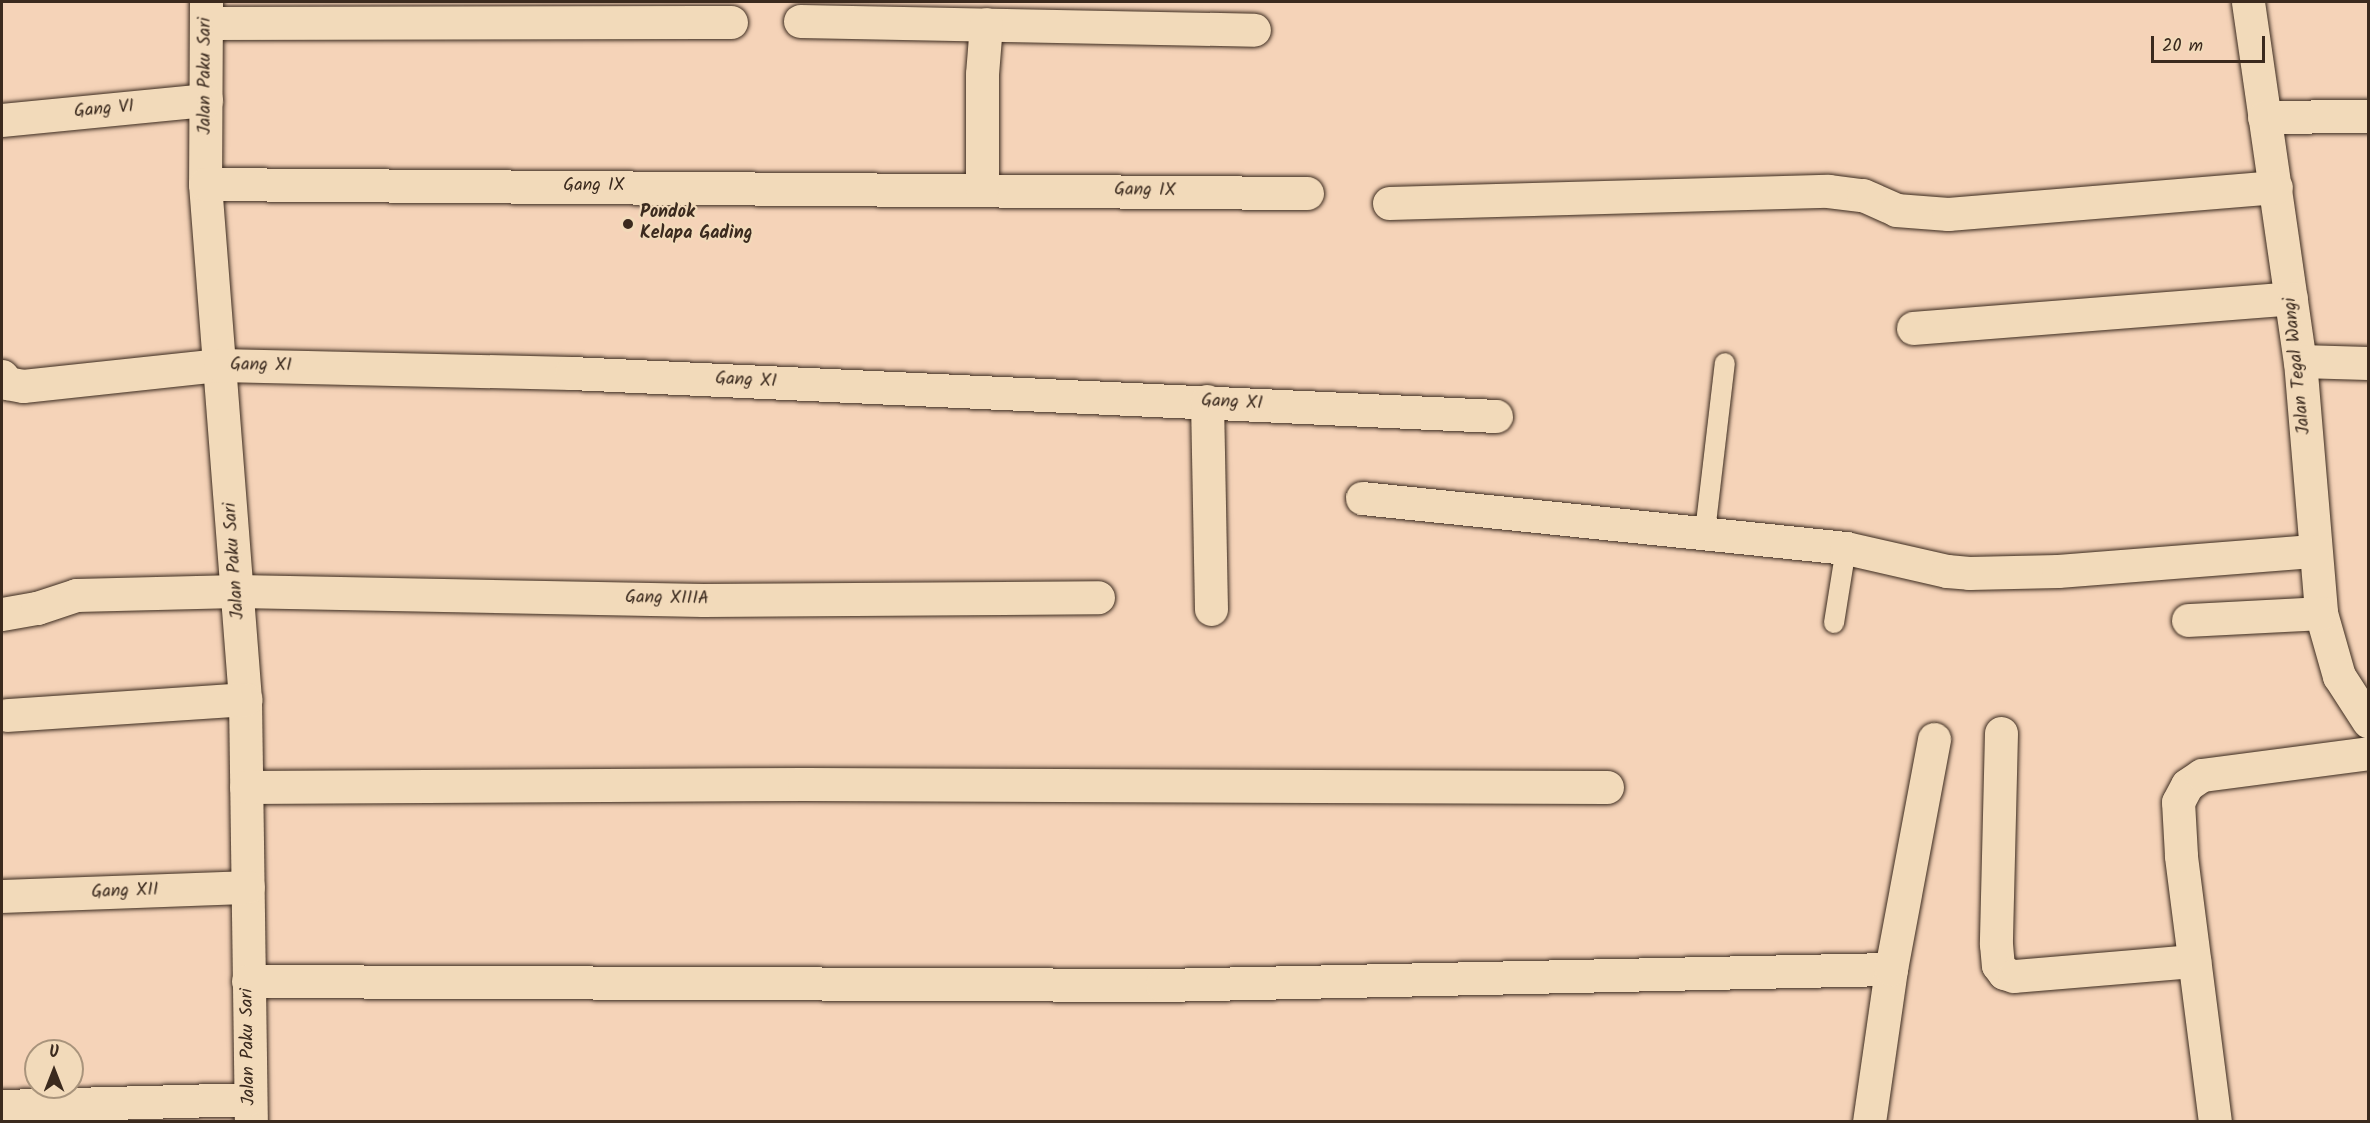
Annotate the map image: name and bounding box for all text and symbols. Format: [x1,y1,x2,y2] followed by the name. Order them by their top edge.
[195,17,217,135] street label: Jalan Paku Sari
[2154,24,2268,62] scale bar
[2162,32,2203,61] text: 20 m
[73,97,135,123] street label: Gang VI
[563,175,625,197] street label: Gang IX
[1114,180,1176,202] street label: Gang IX
[640,203,752,246] place label: Pondok Kelapa Gading
[621,217,635,231] marker: Pondok Kelapa Gading
[2280,296,2316,436] street label: Jalan Tegal Wangi
[230,355,292,377] street label: Gang XI
[715,369,777,393] street label: Gang XI
[1201,391,1263,415] street label: Gang XI
[220,502,250,620] street label: Jalan Paku Sari
[625,587,709,611] street label: Gang XIIIA
[91,880,159,904] street label: Gang XII
[237,988,261,1106] street label: Jalan Paku Sari
[24,1039,84,1099] north arrow
[49,1040,59,1065] text: U

